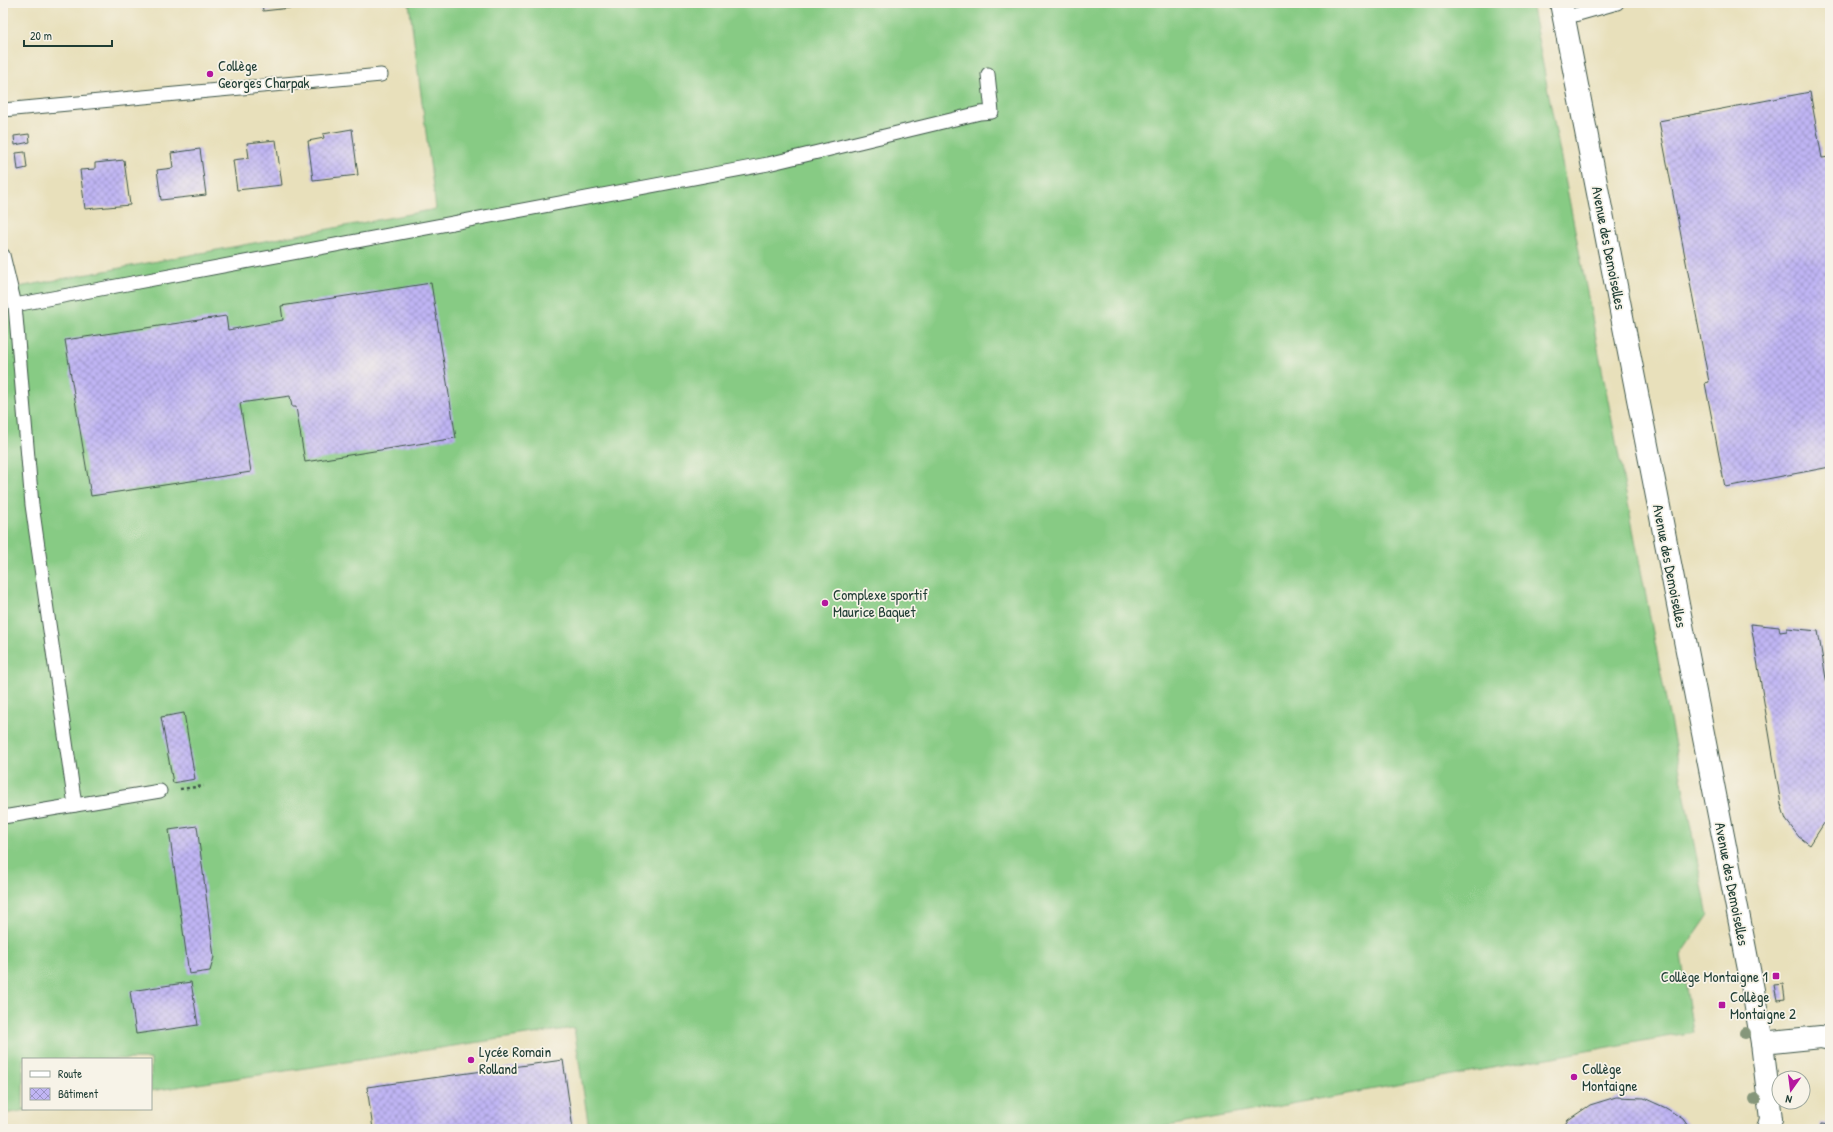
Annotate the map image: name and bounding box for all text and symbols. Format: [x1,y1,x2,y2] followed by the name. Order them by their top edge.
[24,22,112,48] scale bar
[30,27,52,44] text: 20 m
[218,55,310,93] place label: Collège Georges Charpak
[205,69,215,79] marker: Collège Georges Charpak
[1587,185,1631,312] street label: Avenue des Demoiselles
[1648,503,1692,630] street label: Avenue des Demoiselles
[833,584,929,622] place label: Complexe sportif Maurice Baquet
[820,598,830,608] marker: Complexe sportif Maurice Baquet
[1710,821,1754,948] street label: Avenue des Demoiselles
[1661,966,1768,987] place label: Collège Montaigne 1
[1771,971,1781,981] marker: Collège Montaigne 1
[1730,986,1796,1024] place label: Collège Montaigne 2
[1717,1000,1727,1010] marker: Collège Montaigne 2
[479,1041,551,1079] place label: Lycée Romain Rolland
[466,1055,476,1065] marker: Lycée Romain Rolland
[22,1058,152,1110] legend
[1582,1058,1638,1096] place label: Collège Montaigne
[58,1065,82,1082] text: Route
[1771,1070,1811,1110] north arrow
[1569,1072,1579,1082] marker: Collège Montaigne
[58,1085,99,1102] text: Bâtiment
[1784,1092,1793,1107] text: N

